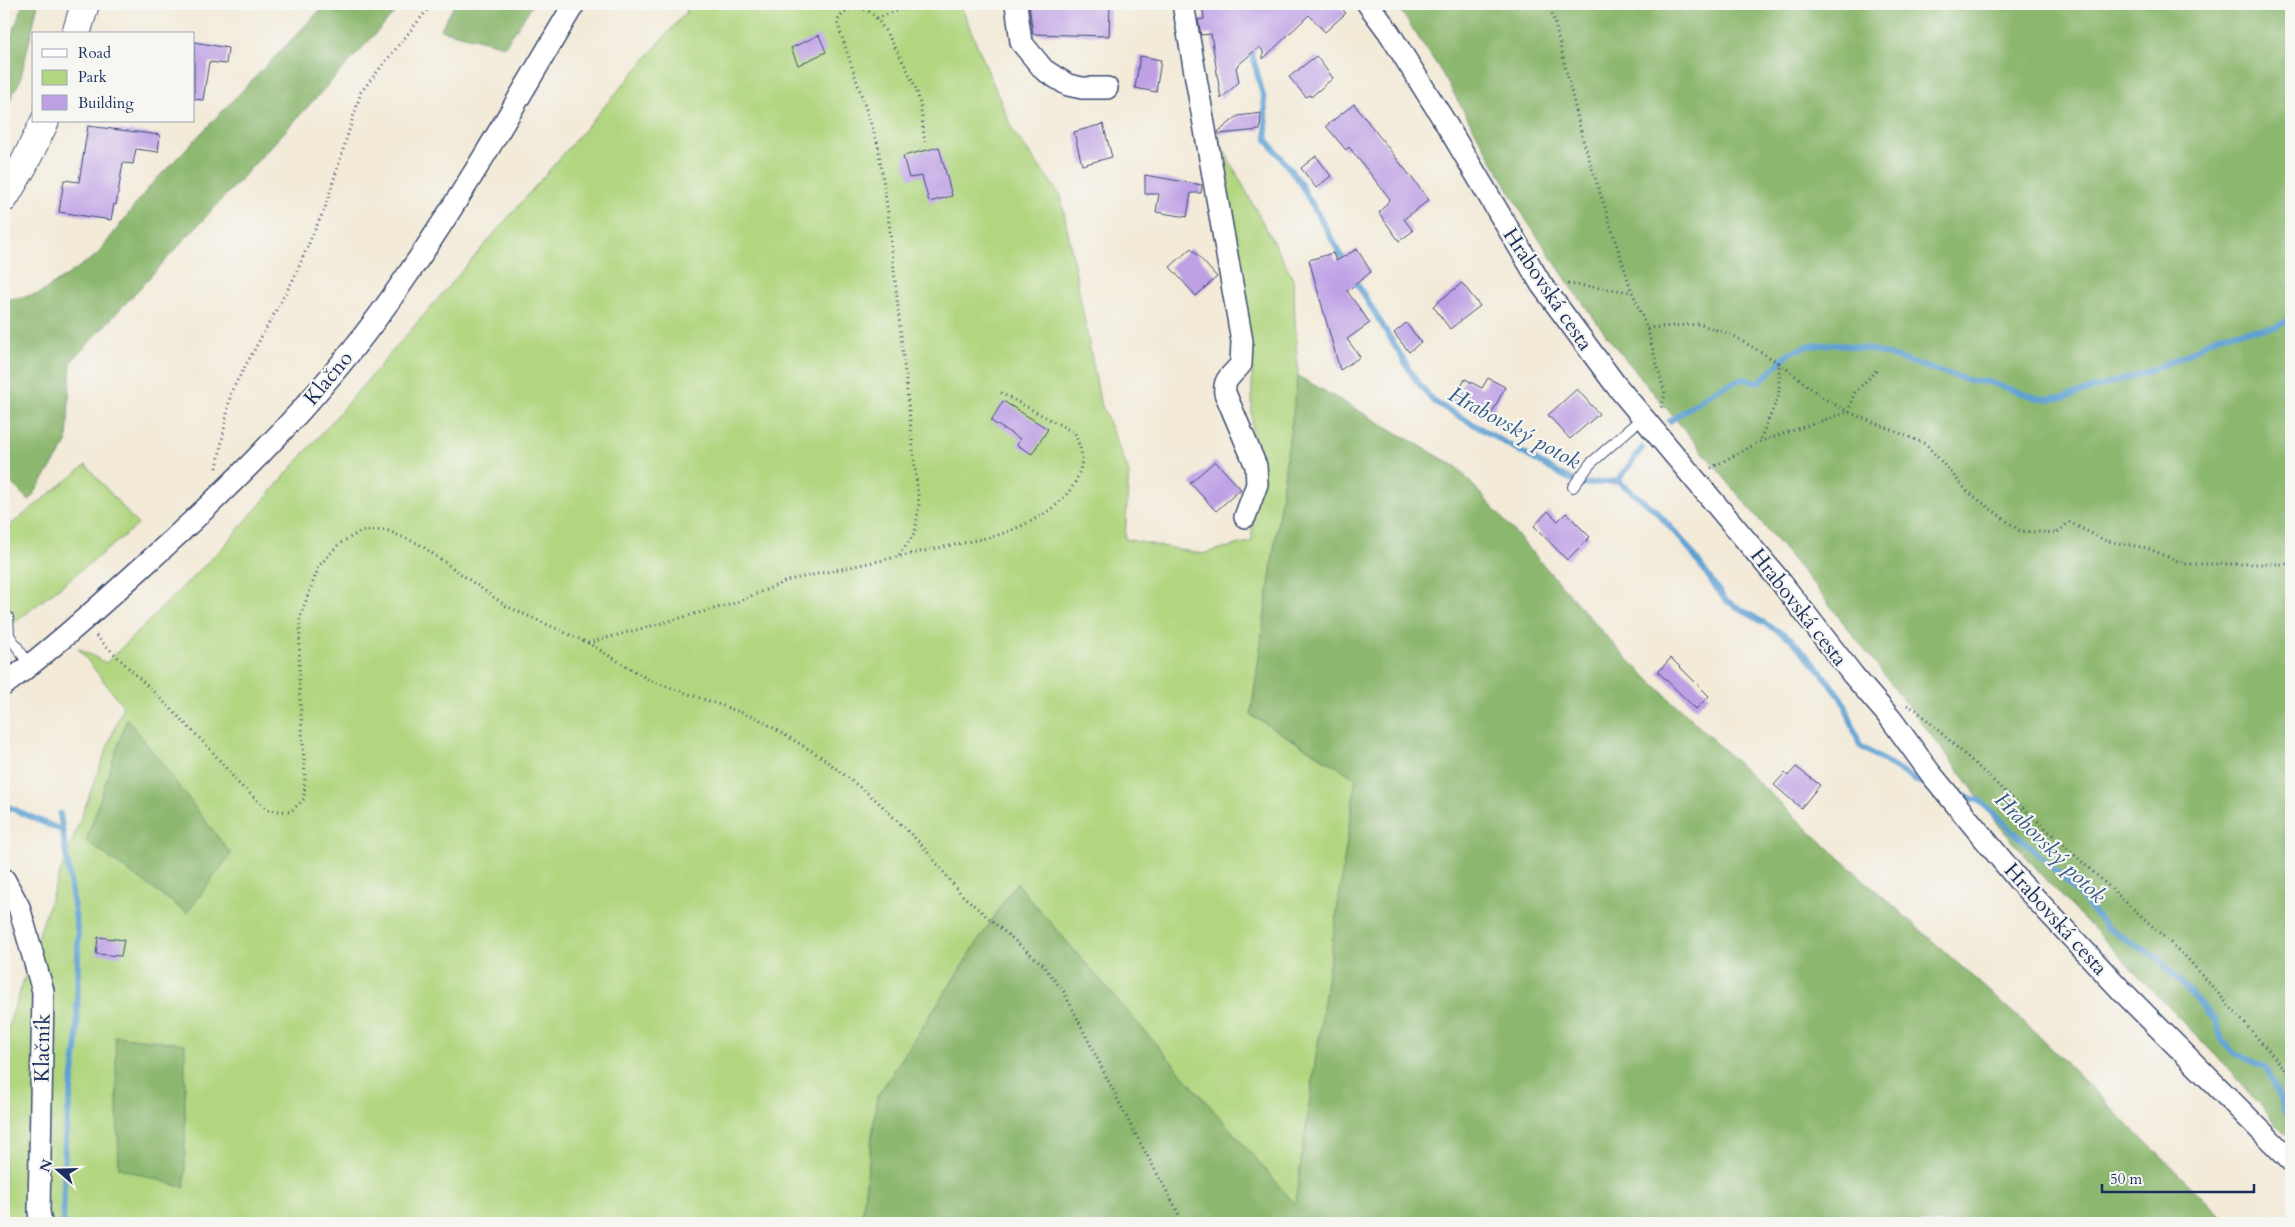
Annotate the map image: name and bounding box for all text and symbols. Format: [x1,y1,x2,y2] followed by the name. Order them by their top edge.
[32,32,195,122] legend
[78,43,111,63] text: Road
[78,67,107,87] text: Park
[78,93,134,113] text: Building
[1496,222,1599,356] street label: Hrabovská cesta
[297,345,360,412] street label: Klačno
[1443,379,1586,477] water label: Hrabovský potok
[1743,542,1854,672] street label: Hrabovská cesta
[1988,785,2113,910] water label: Hrabovský potok
[1997,857,2114,982] street label: Hrabovská cesta
[27,1013,58,1083] street label: Klačník
[32,1144,82,1194] north arrow
[35,1157,57,1175] text: N
[2102,1162,2255,1194] scale bar
[2110,1169,2142,1189] text: 50 m

